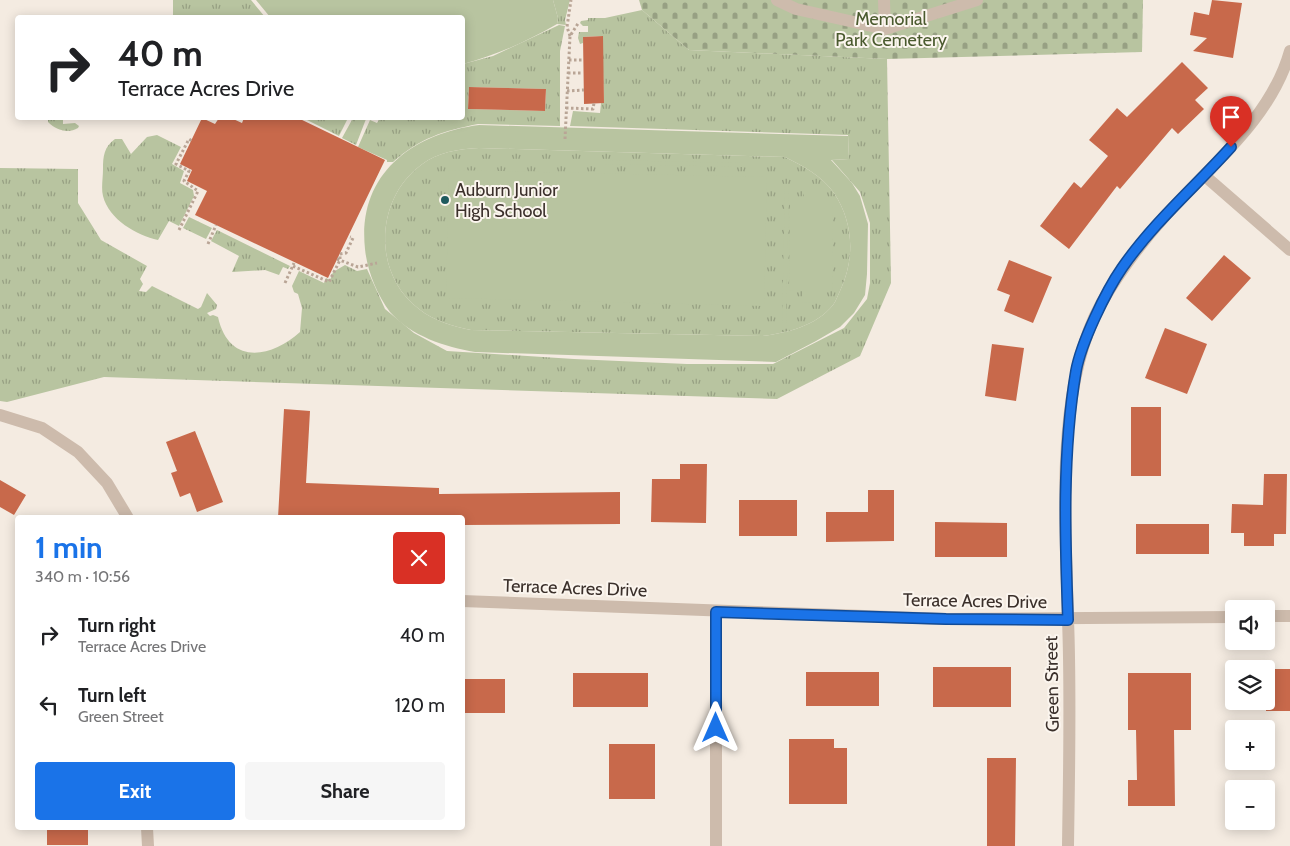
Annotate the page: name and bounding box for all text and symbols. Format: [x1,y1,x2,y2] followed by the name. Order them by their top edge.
[835,8,947,51] park label: Memorial Park Cemetery
[118,32,203,75] text: 40 m
[35,35,100,100] icon: right
[118,75,294,102] text: Terrace Acres Drive
[1210,96,1252,147] pin
[1217,103,1245,131] icon: arrive
[455,179,558,222] place label: Auburn Junior High School
[439,194,451,206] marker: Auburn Junior High School
[35,529,103,566] text: 1 min
[393,532,445,584] button: close
[35,567,130,586] text: 340 m · 10:56
[503,574,647,602] street label: Terrace Acres Drive
[903,589,1047,613] street label: Terrace Acres Drive
[1225,600,1275,830] map controls
[1225,600,1275,650] button: sound
[78,614,156,637] text: Turn right
[35,621,63,649] icon: right
[400,624,445,647] text: 40 m
[1040,636,1064,732] street label: Green Street
[78,637,206,656] text: Terrace Acres Drive
[1225,660,1275,710] button: layers
[78,684,146,707] text: Turn left
[35,691,63,719] icon: left
[395,694,445,717] text: 120 m
[689,701,741,753] position arrow
[78,707,164,726] text: Green Street
[1225,720,1275,770] button: +
[35,762,235,820] button: Exit
[245,762,445,820] button: Share
[1225,780,1275,830] button: −

